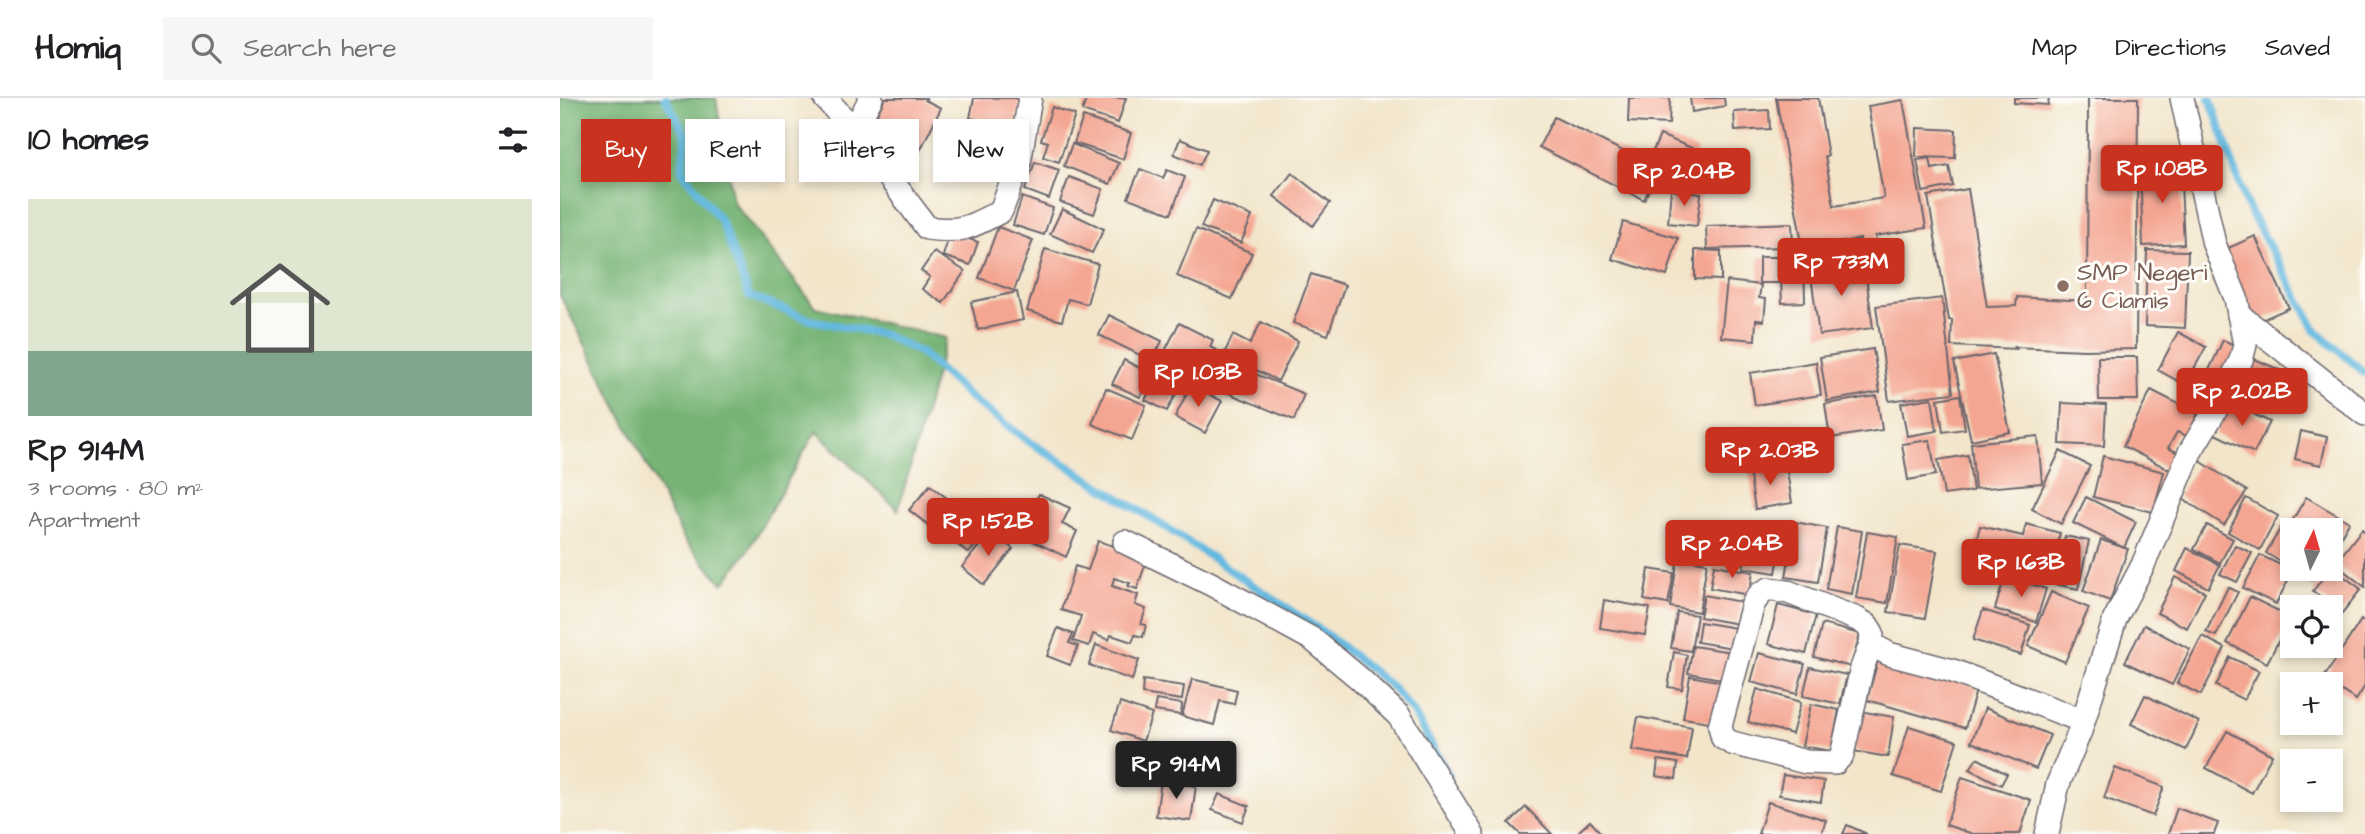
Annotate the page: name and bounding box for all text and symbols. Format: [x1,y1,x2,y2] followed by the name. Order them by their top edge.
[163,17,653,80] search box
[35,25,121,71] text: Homiq
[187,29,225,67] icon: search
[243,30,397,66] text: Search here
[2032,31,2077,65] text: Map
[2115,31,2227,65] text: Directions
[2265,31,2330,65] text: Saved
[28,119,149,161] text: 10 homes
[581,119,671,182] chip: Buy
[685,119,785,182] chip: Rent
[799,119,919,182] chip: Filters
[933,119,1029,182] chip: New
[494,121,532,159] icon: filters
[2090,146,2234,205] pin: Rp 1.08B
[1612,148,1756,208] pin: Rp 2.04B
[2117,152,2207,184] text: Rp 1.08B
[1633,155,1735,187] text: Rp 2.04B
[1776,238,1906,298] pin: Rp 733M
[217,245,343,371] icon: home
[1794,245,1889,277] text: Rp 733M
[2077,256,2208,318] place label: SMP Negeri 6 Ciamis
[2055,278,2071,294] marker: SMP Negeri 6 Ciamis
[1126,350,1270,409] pin: Rp 1.03B
[1154,356,1242,388] text: Rp 1.03B
[2170,368,2314,428] pin: Rp 2.02B
[2193,375,2291,407] text: Rp 2.02B
[1698,428,1842,487] pin: Rp 2.03B
[28,430,144,472] text: Rp 914M
[1721,434,1819,466] text: Rp 2.03B
[28,472,204,504] text: 3 rooms · 80 m²
[916,498,1060,558] pin: Rp 1.52B
[28,504,140,536] text: Apartment
[943,505,1033,537] text: Rp 1.52B
[2280,518,2343,581] north arrow
[2280,518,2343,812] map controls
[1660,520,1804,580] pin: Rp 2.04B
[1681,527,1783,559] text: Rp 2.04B
[1949,540,2093,599] pin: Rp 1.63B
[1977,546,2065,578] text: Rp 1.63B
[2280,595,2343,658] button: locate
[2280,672,2343,735] button: +
[1111,742,1241,801] pin: Rp 914M
[1131,748,1221,780] text: Rp 914M
[2280,749,2343,812] button: −

